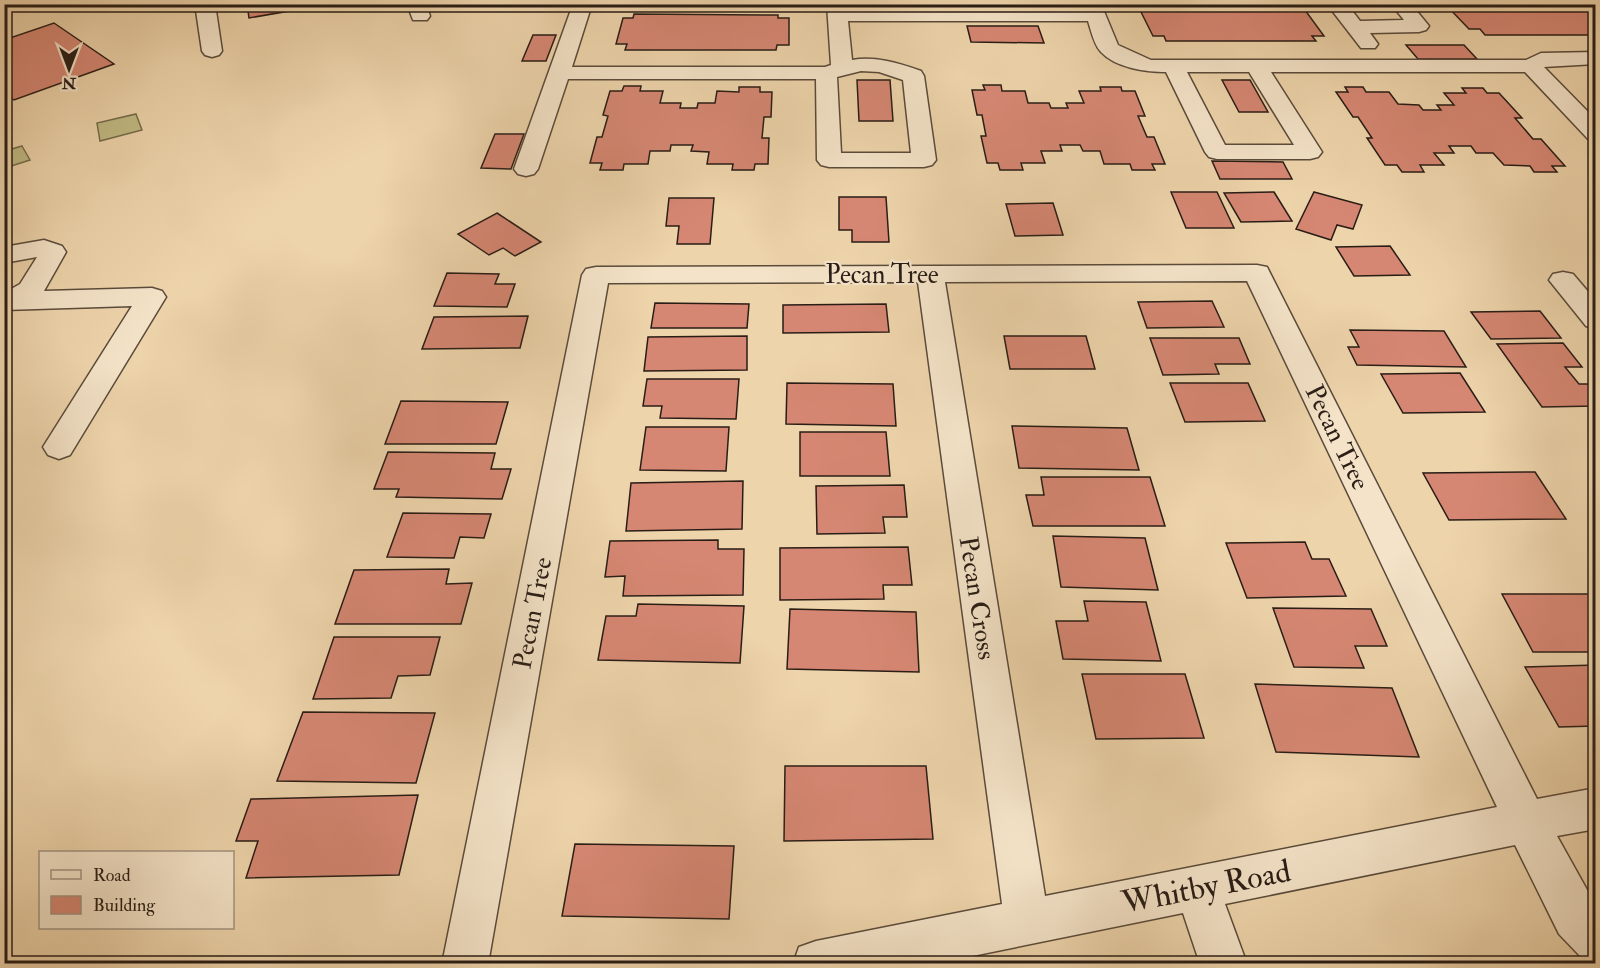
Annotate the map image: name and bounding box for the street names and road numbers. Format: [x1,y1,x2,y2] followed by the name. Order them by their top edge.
[825,259,939,291] street label: Pecan Tree
[1298,380,1376,495] street label: Pecan Tree
[951,534,1003,662] street label: Pecan Cross
[506,554,560,672] street label: Pecan Tree
[1117,851,1294,923] street label: Whitby Road

